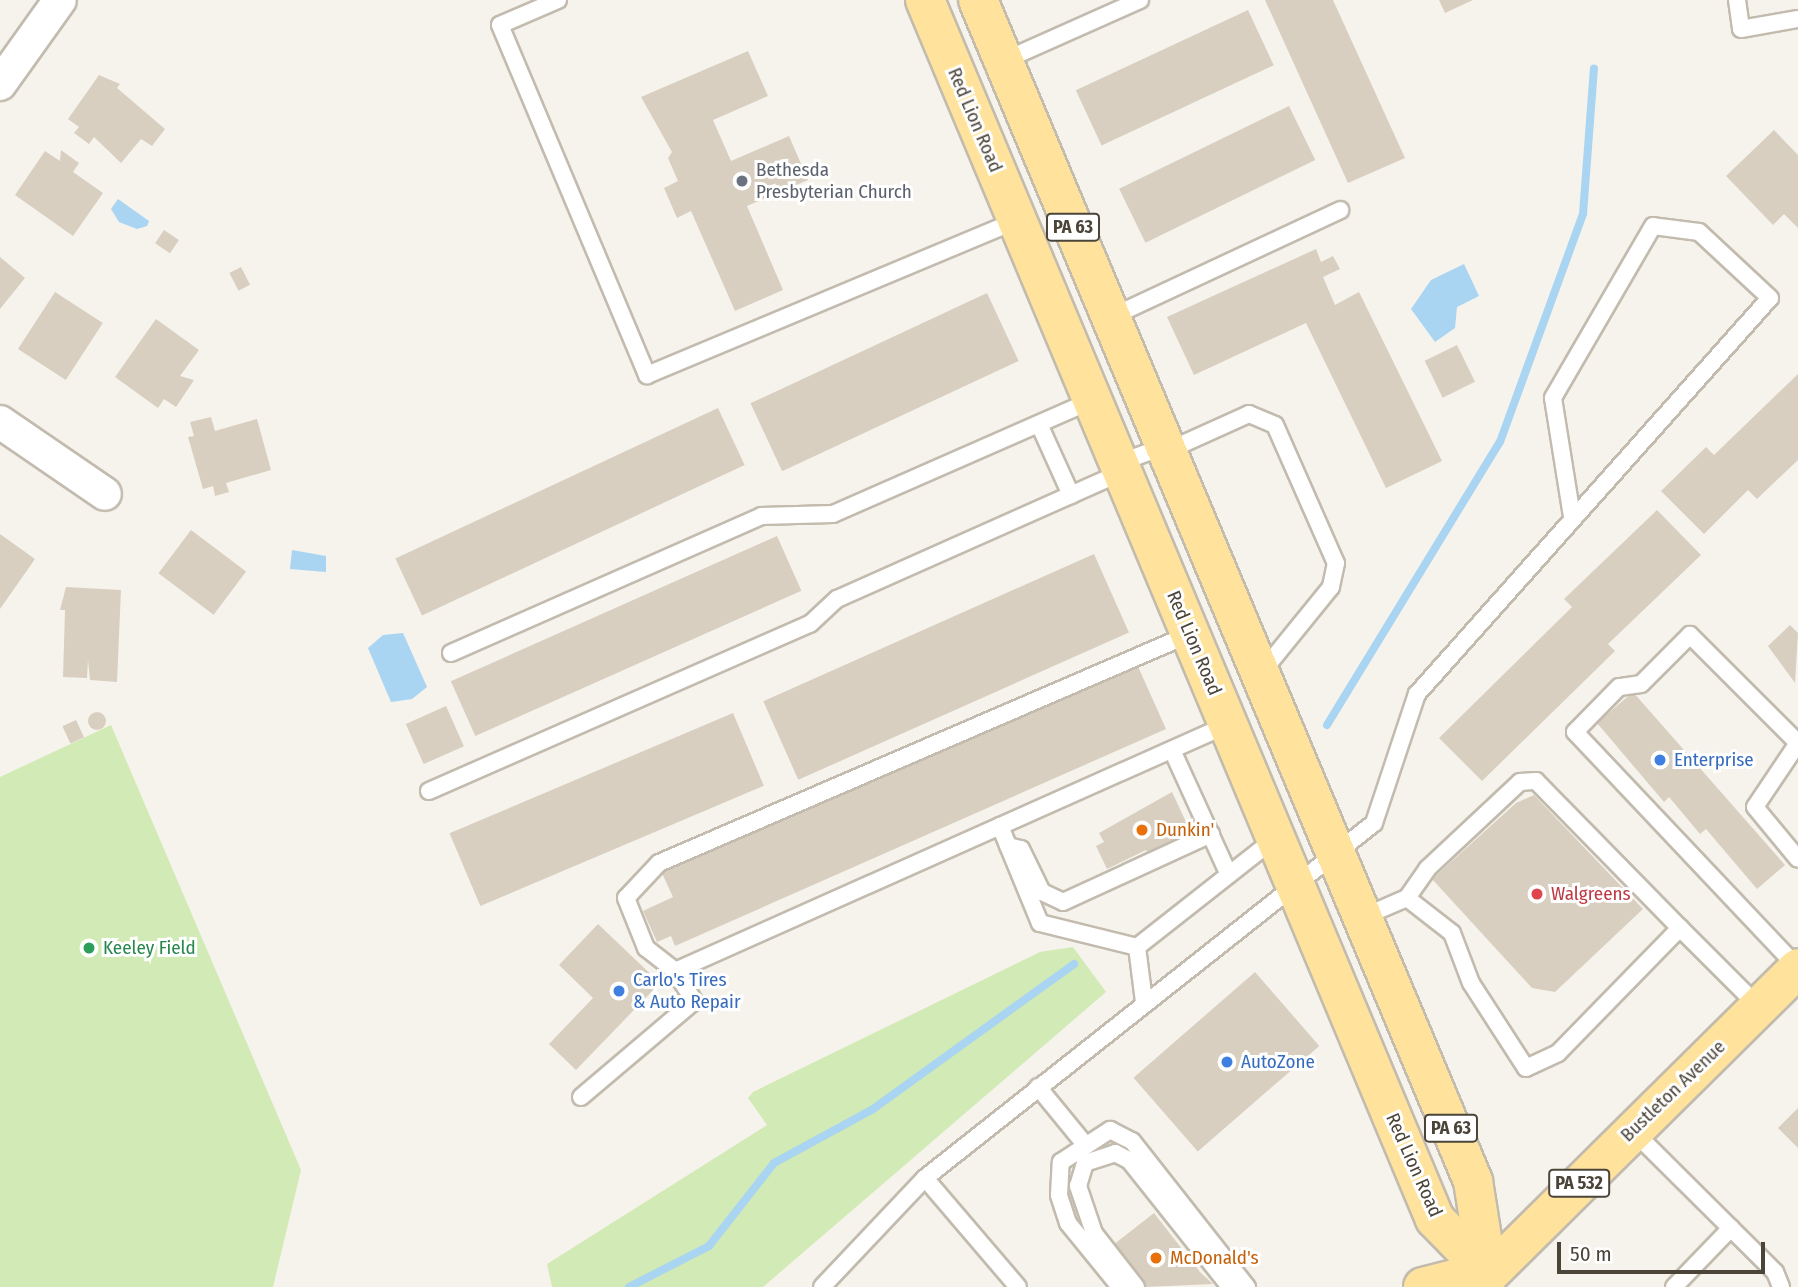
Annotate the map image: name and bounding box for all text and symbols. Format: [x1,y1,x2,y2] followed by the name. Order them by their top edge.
[943,64,1007,176] street label: Red Lion Road
[756,159,912,203] place label: Bethesda Presbyterian Church
[734,173,750,189] marker: Bethesda Presbyterian Church
[1045,212,1101,242] road number: PA 63
[1162,587,1226,699] street label: Red Lion Road
[1674,749,1754,771] place label: Enterprise
[1652,752,1668,768] marker: Enterprise
[1156,819,1214,841] place label: Dunkin'
[1134,822,1150,838] marker: Dunkin'
[1551,883,1631,905] place label: Walgreens
[1529,886,1545,902] marker: Walgreens
[103,937,196,959] place label: Keeley Field
[81,940,97,956] marker: Keeley Field
[633,969,741,1013] place label: Carlo's Tires & Auto Repair
[611,983,627,999] marker: Carlo's Tires & Auto Repair
[1616,1035,1730,1147] street label: Bustleton Avenue
[1241,1051,1315,1073] place label: AutoZone
[1219,1054,1235,1070] marker: AutoZone
[1381,1110,1447,1220] street label: Red Lion Road
[1423,1114,1479,1142] road number: PA 63
[1548,1168,1610,1198] road number: PA 532
[1560,1228,1768,1272] scale bar
[1570,1241,1612,1267] text: 50 m
[1170,1247,1259,1269] place label: McDonald's
[1148,1250,1164,1266] marker: McDonald's

